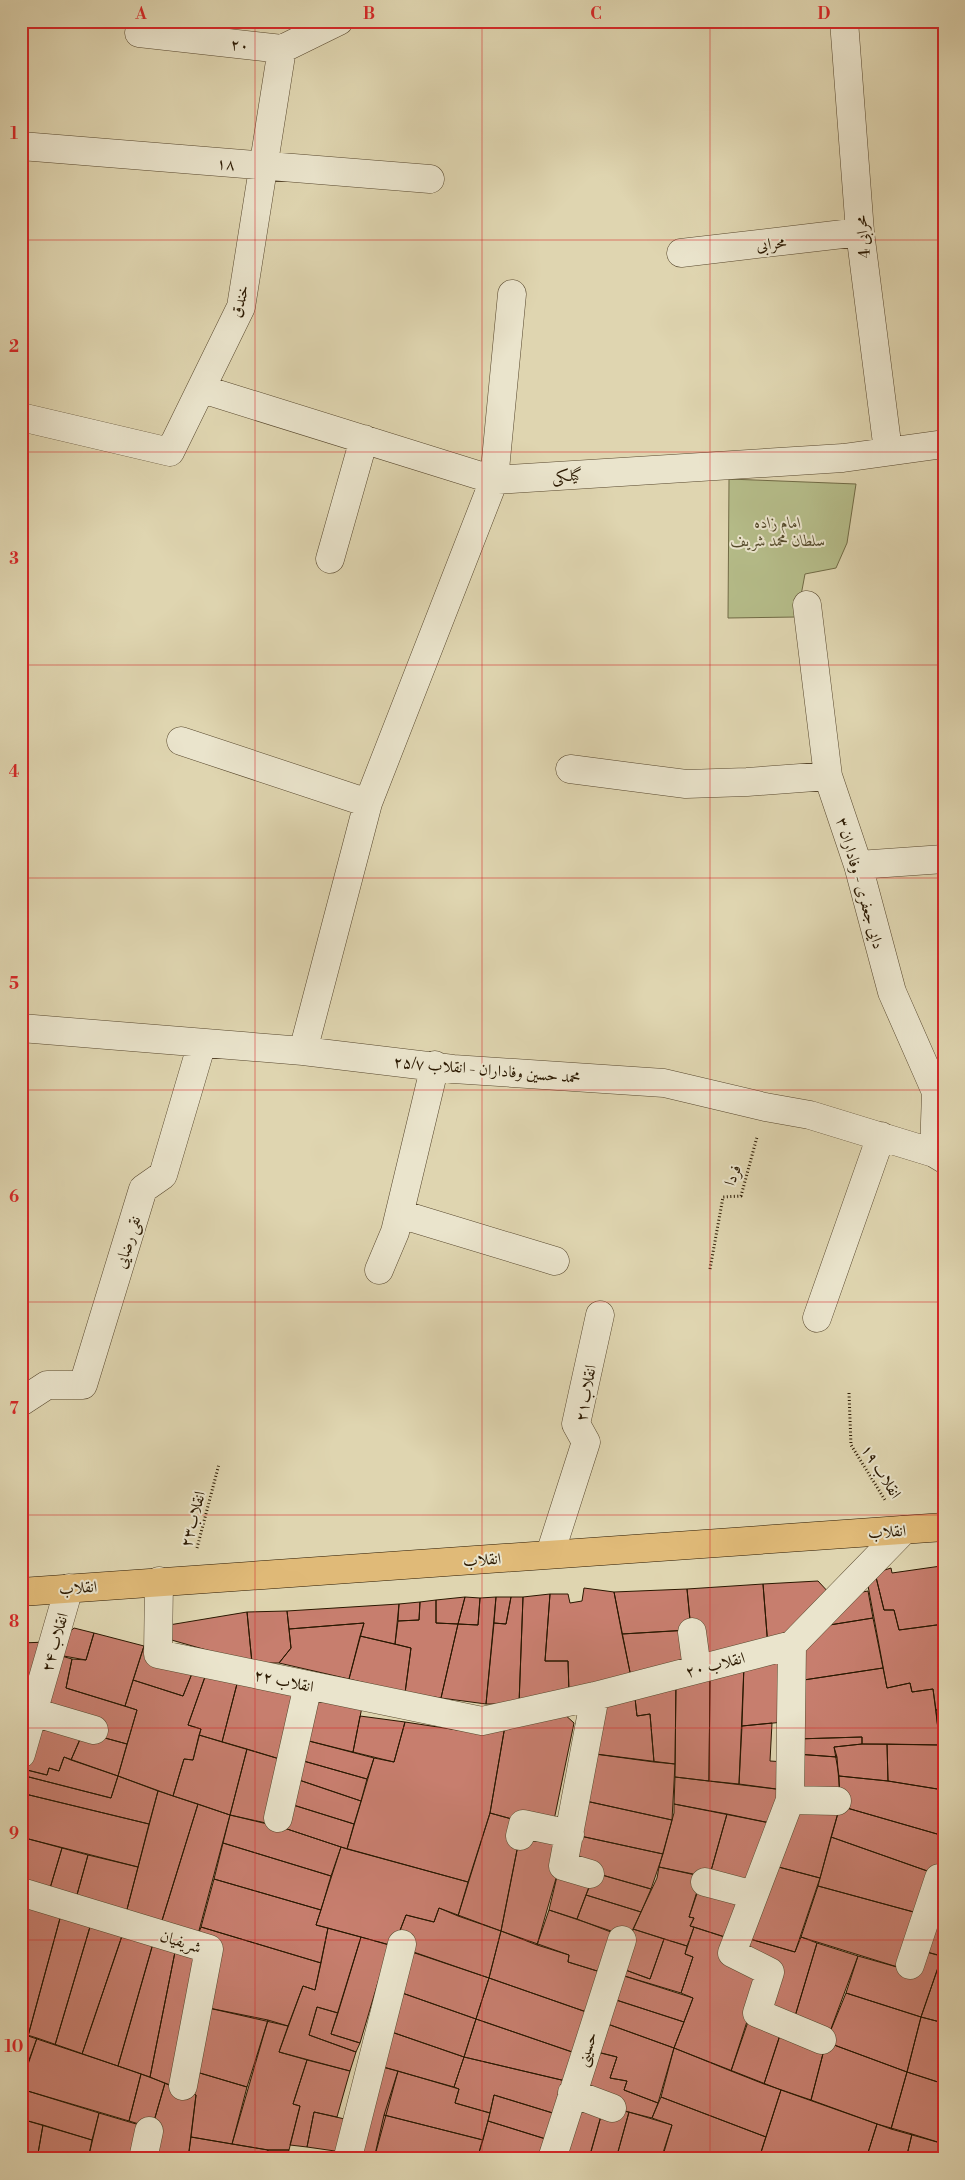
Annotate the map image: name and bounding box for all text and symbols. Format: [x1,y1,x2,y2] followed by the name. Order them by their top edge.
[134,4,147,24] text: A
[363,4,375,24] text: B
[590,4,602,24] text: C
[818,4,831,24] text: D
[230,34,250,56] street label: ۲۰
[10,124,18,144] text: 1
[216,153,236,175] street label: ۱۸
[851,214,876,259] street label: محرابی 4
[755,232,788,257] street label: محرابی
[226,283,254,320] street label: خندق
[9,337,19,357] text: 2
[551,465,583,488] street label: گیلکی
[730,513,826,551] park label: امام زاده سلطان محمد شریف
[9,549,19,569] text: 3
[9,762,20,782] text: 4
[832,815,888,951] street label: دایی جعفری - وفاداران ۳
[9,974,19,994] text: 5
[393,1052,581,1088] street label: محمد حسین وفاداران - انقلاب ۲۵/۷
[720,1162,746,1189] street label: فردا
[9,1187,19,1207] text: 6
[111,1214,146,1271] street label: نقی رضایی
[571,1363,601,1423] street label: انقلاب۲۱
[9,1399,19,1419] text: 7
[857,1441,906,1502] street label: انقلاب ۱۹
[176,1489,210,1549] street label: انقلاب۲۳
[867,1521,907,1543] street label: انقلاب
[462,1549,502,1571] street label: انقلاب
[58,1577,98,1599] street label: انقلاب
[37,1610,73,1674] street label: انقلاب ۲۴
[9,1612,19,1632] text: 8
[683,1648,747,1682] street label: انقلاب ۲۰
[252,1665,315,1697] street label: انقلاب ۲۲
[9,1824,19,1844] text: 9
[158,1926,204,1958] street label: شریفیان
[572,2030,603,2069] street label: حسینی
[5,2037,23,2057] text: 10

